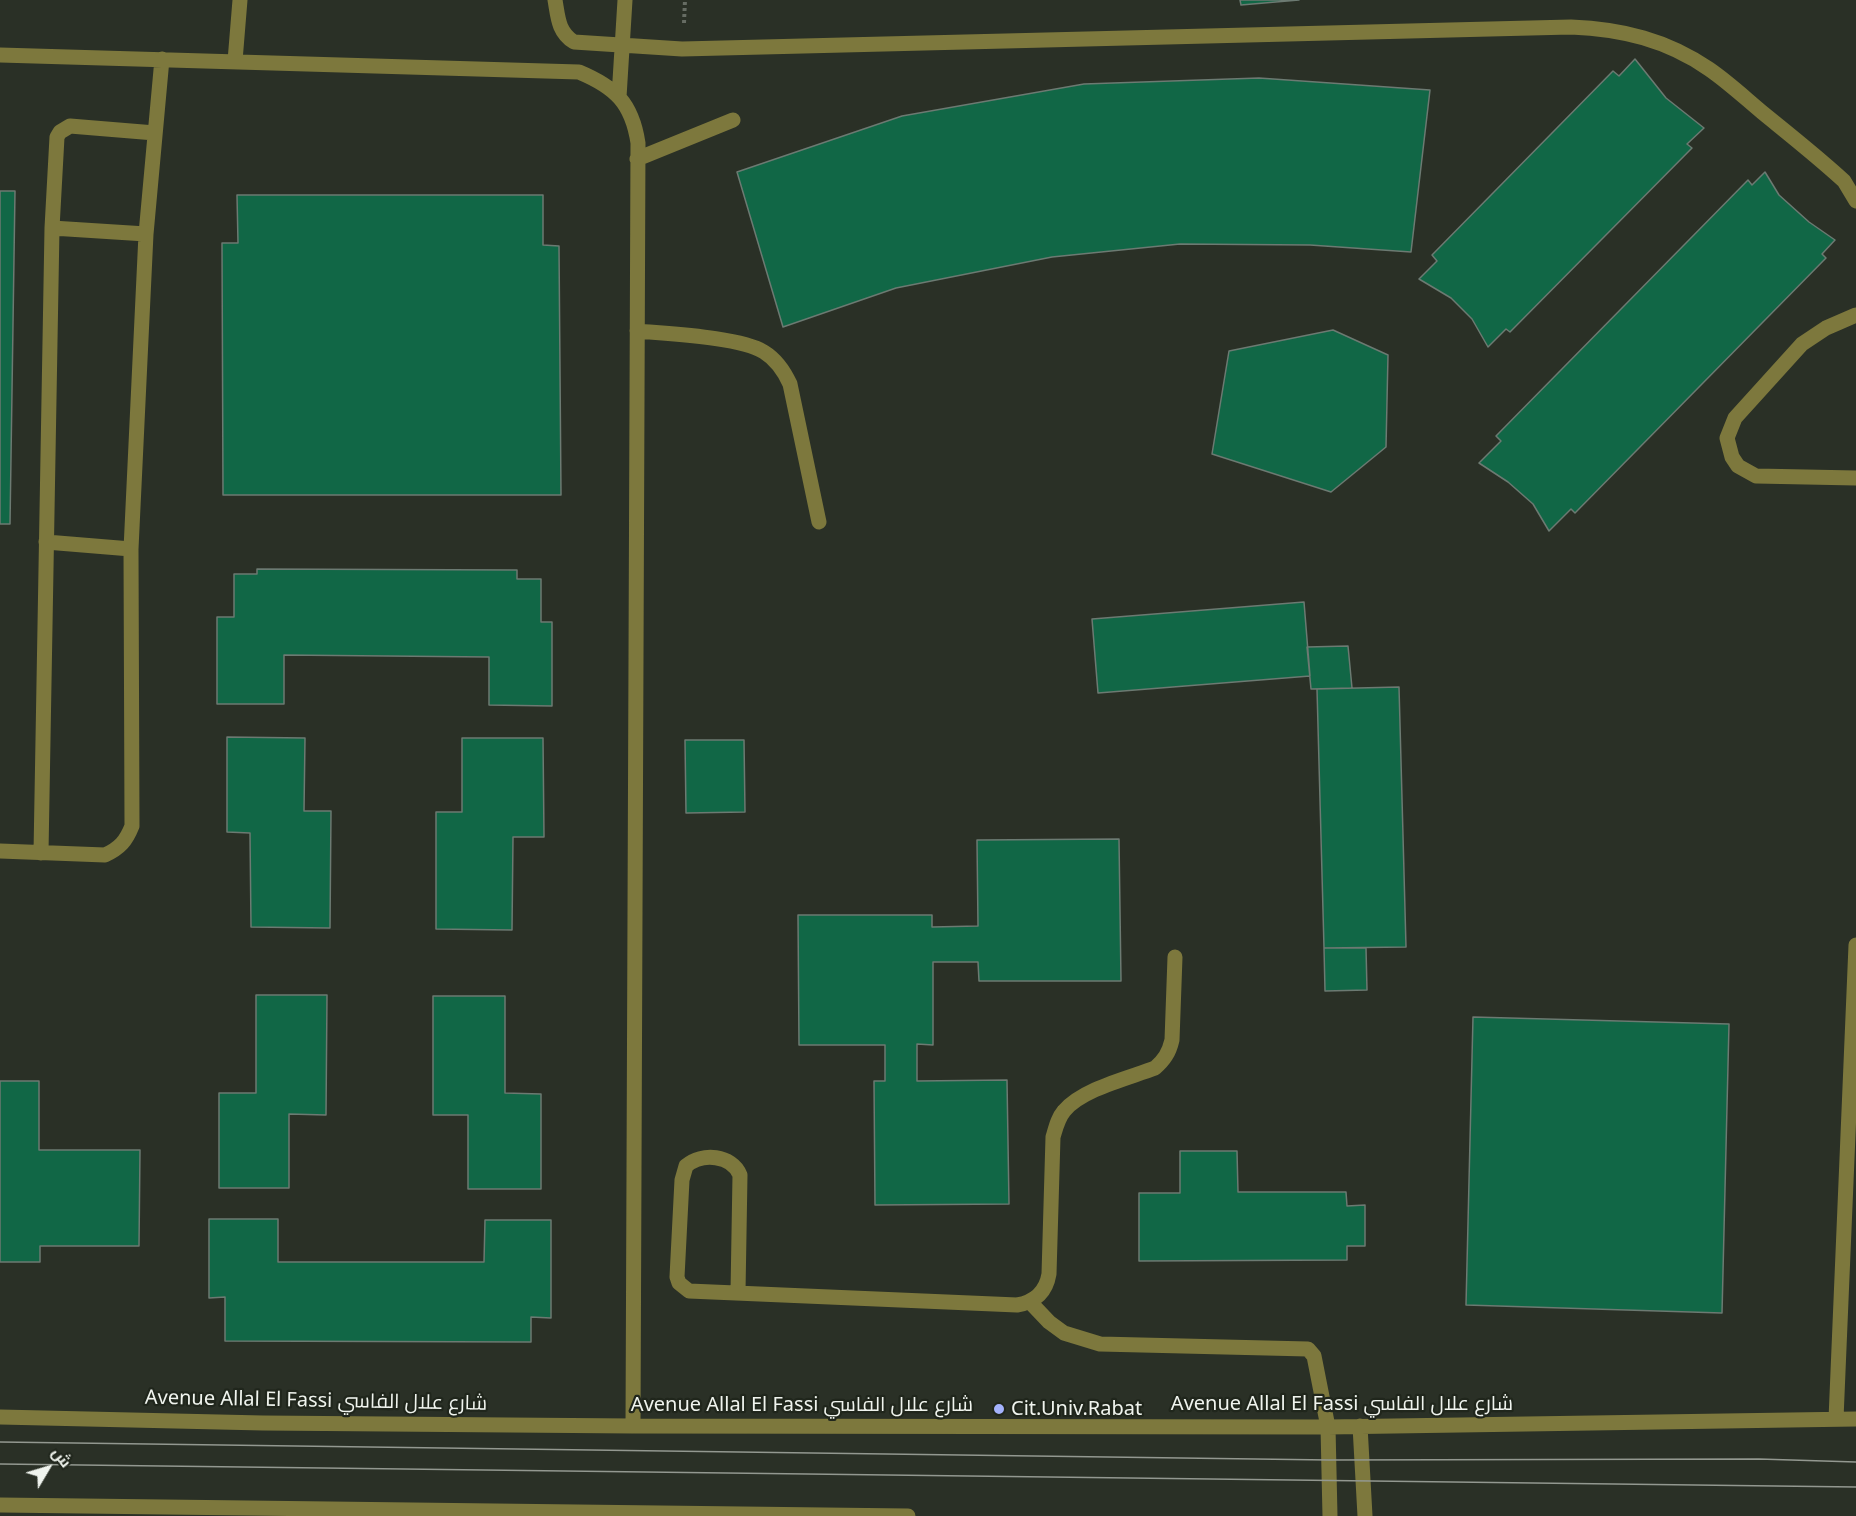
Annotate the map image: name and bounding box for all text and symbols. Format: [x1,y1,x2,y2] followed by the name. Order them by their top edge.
[145,1386,487,1416] street label: Avenue Allal El Fassi شارع علال الفاسي
[1171,1392,1513,1416] street label: Avenue Allal El Fassi شارع علال الفاسي
[631,1393,973,1417] street label: Avenue Allal El Fassi شارع علال الفاسي
[1011,1397,1142,1421] place label: Cit.Univ.Rabat
[992,1402,1006,1416] marker: Cit.Univ.Rabat
[18,1438,78,1498] north arrow
[47,1442,77,1472] text: ش

